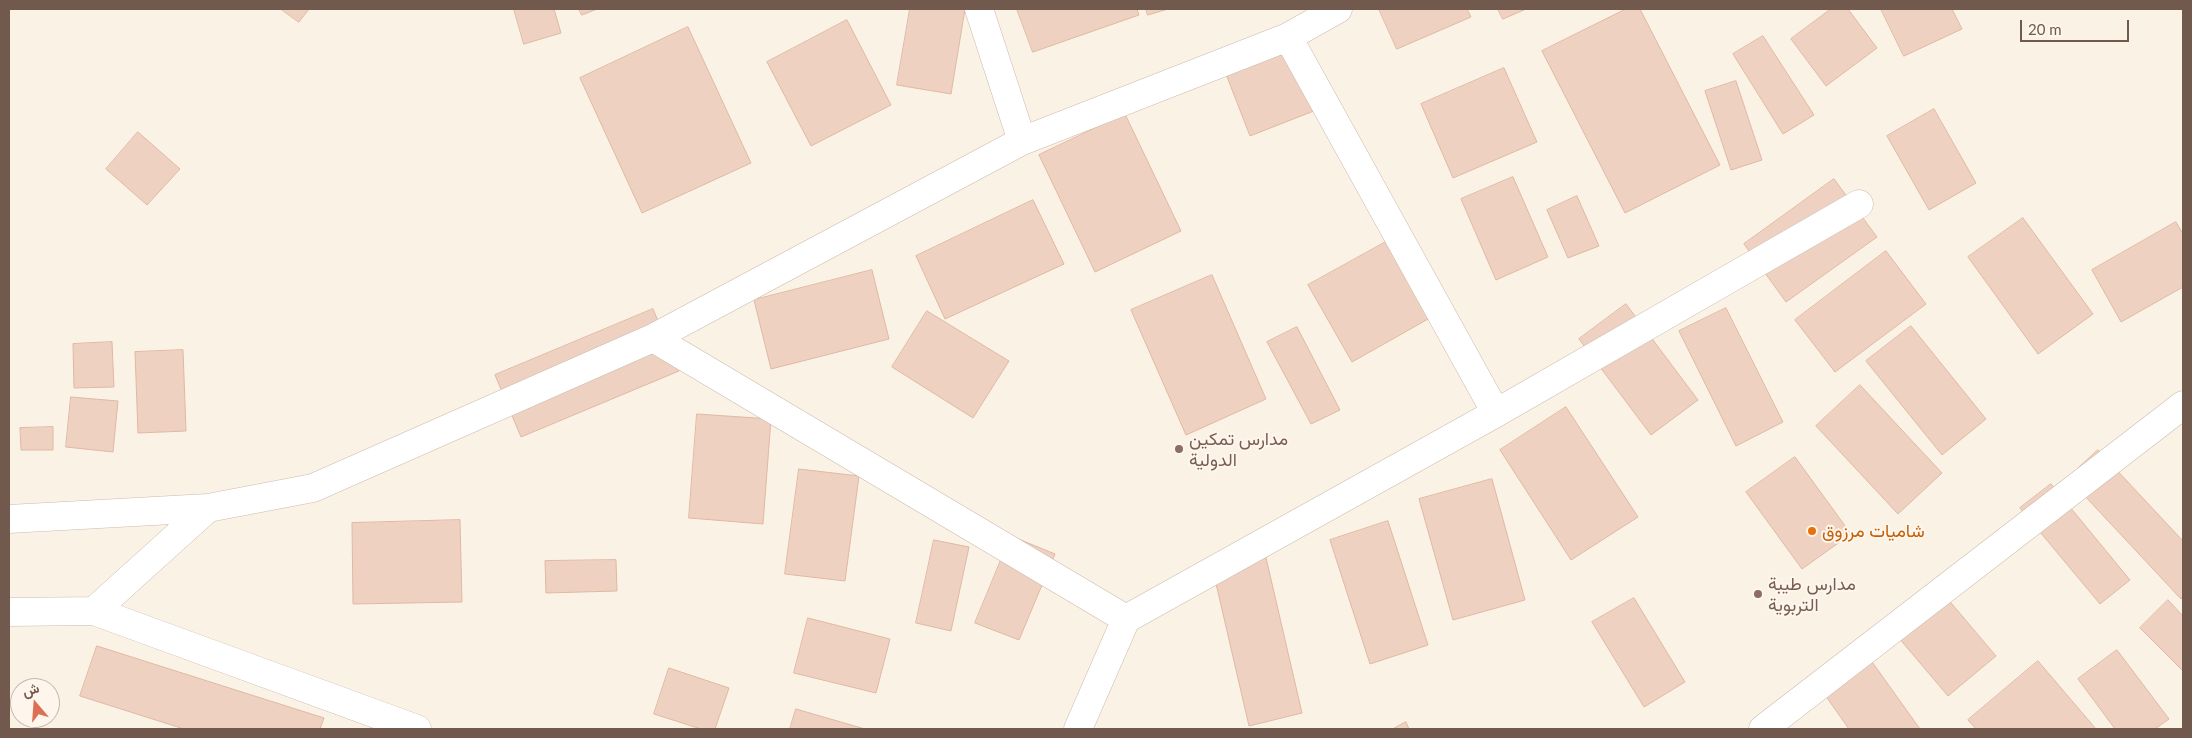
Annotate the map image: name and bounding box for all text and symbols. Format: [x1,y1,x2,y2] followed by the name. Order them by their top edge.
[2022,10,2131,42] scale bar
[2028,20,2062,38] text: 20 m
[1189,428,1288,470] place label: مدارس تمكين الدولية
[1173,443,1185,455] marker: مدارس تمكين الدولية
[1822,520,1925,542] place label: شاميات مرزوق
[1806,525,1818,537] marker: شاميات مرزوق
[1768,573,1856,616] place label: مدارس طيبة التربوية
[1752,588,1764,600] marker: مدارس طيبة التربوية
[10,678,60,728] north arrow
[20,679,41,700] text: ش

